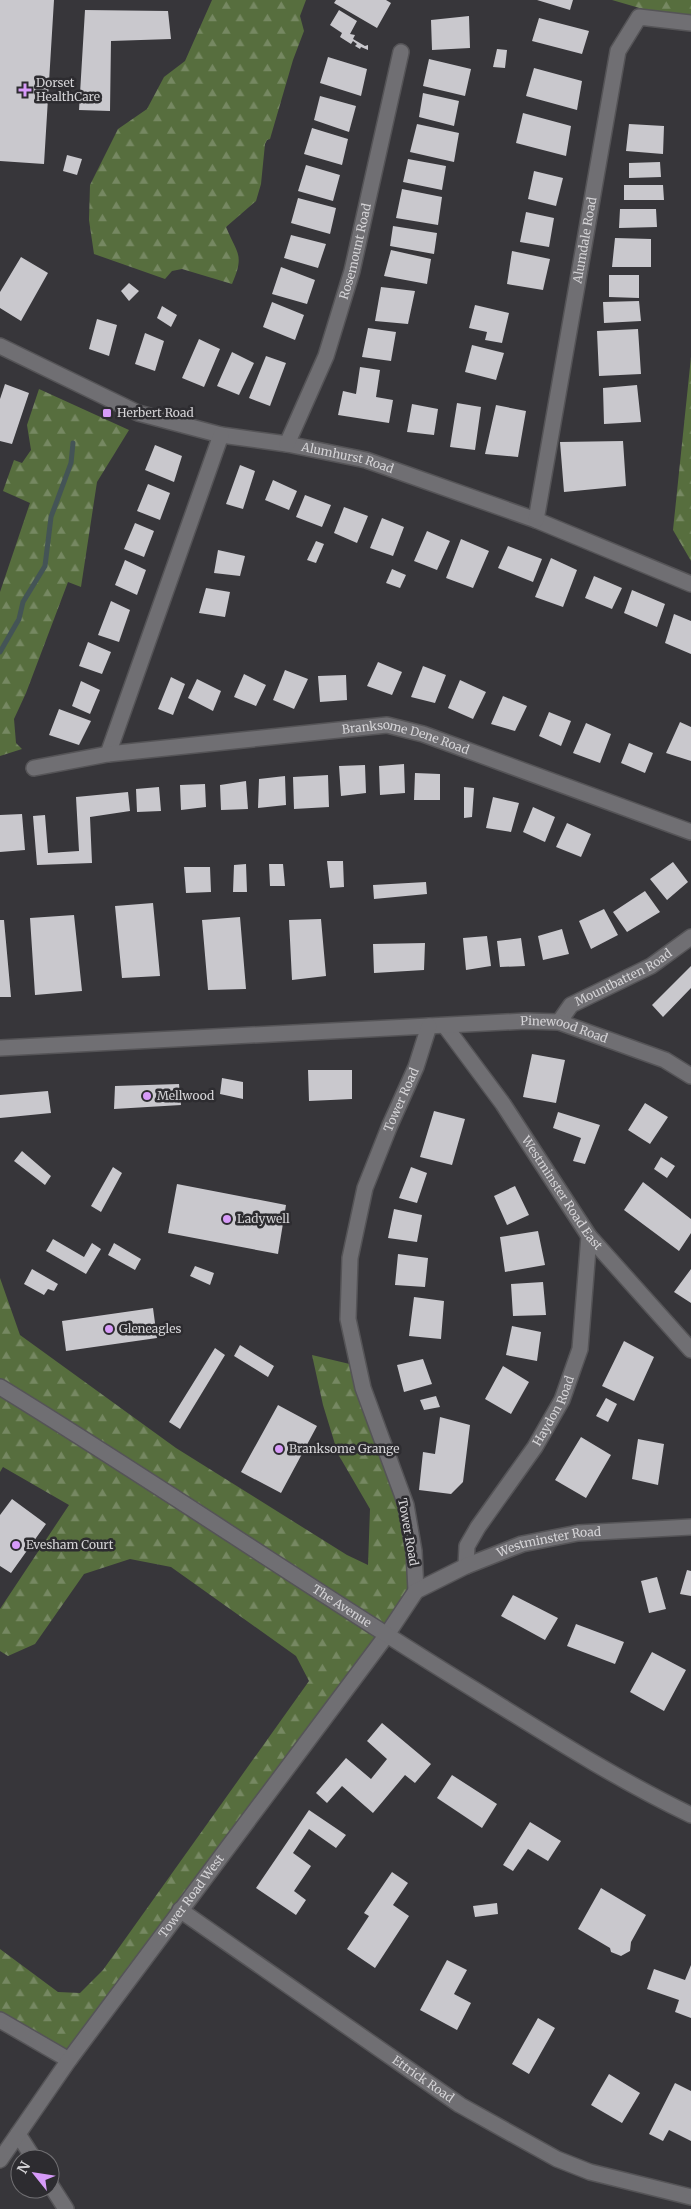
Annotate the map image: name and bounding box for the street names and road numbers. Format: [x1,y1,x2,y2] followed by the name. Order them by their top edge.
[569,196,599,286] street label: Alumdale Road
[336,202,374,301] street label: Rosemount Road
[299,439,396,476] street label: Alumhurst Road
[341,717,471,757] street label: Branksome Dene Road
[572,945,675,1009] street label: Mountbatten Road
[520,1013,610,1046] street label: Pinewood Road
[380,1065,422,1134] street label: Tower Road
[518,1132,606,1253] street label: Westminster Road East
[529,1374,577,1448] street label: Haydon Road
[395,1497,422,1567] street label: Tower Road
[494,1524,601,1560] street label: Westminster Road
[310,1581,375,1630] street label: The Avenue
[155,1851,227,1940] street label: Tower Road West
[389,2052,457,2105] street label: Ettrick Road

